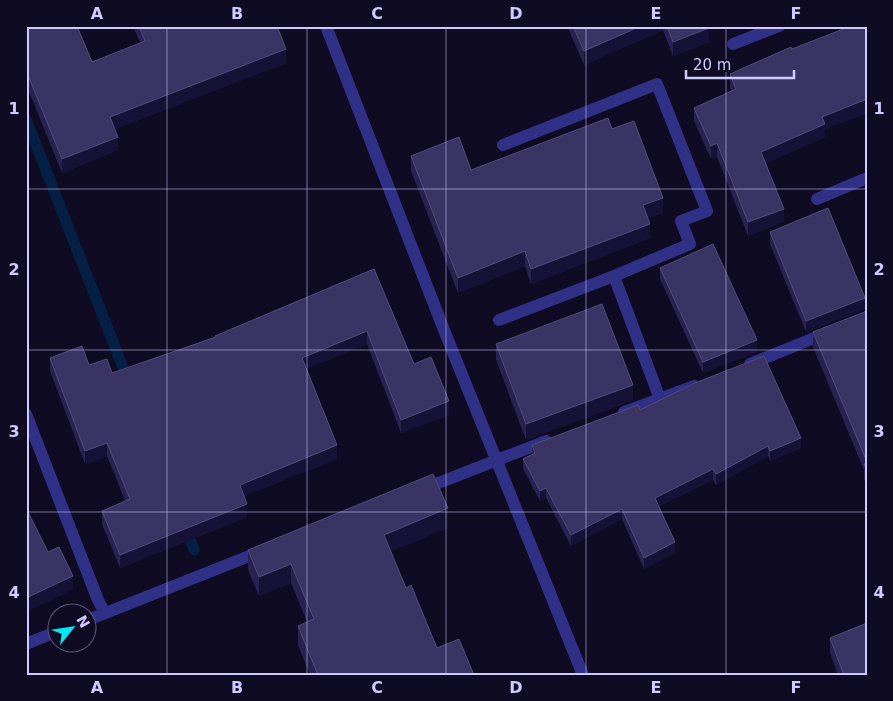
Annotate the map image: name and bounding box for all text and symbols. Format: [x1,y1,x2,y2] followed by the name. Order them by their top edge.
[91,4,104,23] text: A
[231,4,243,23] text: B
[371,4,383,23] text: C
[509,4,523,23] text: D
[651,4,661,23] text: E
[791,4,801,23] text: F
[686,48,793,80] scale bar
[693,56,731,74] text: 20 m
[8,99,20,118] text: 1
[873,99,885,118] text: 1
[8,260,20,279] text: 2
[873,260,885,279] text: 2
[8,422,20,441] text: 3
[873,422,885,441] text: 3
[8,583,20,602] text: 4
[873,583,885,602] text: 4
[48,604,98,654] north arrow
[73,612,93,631] text: N
[91,678,104,697] text: A
[231,678,243,697] text: B
[371,678,383,697] text: C
[509,678,523,697] text: D
[651,678,661,697] text: E
[791,678,801,697] text: F

